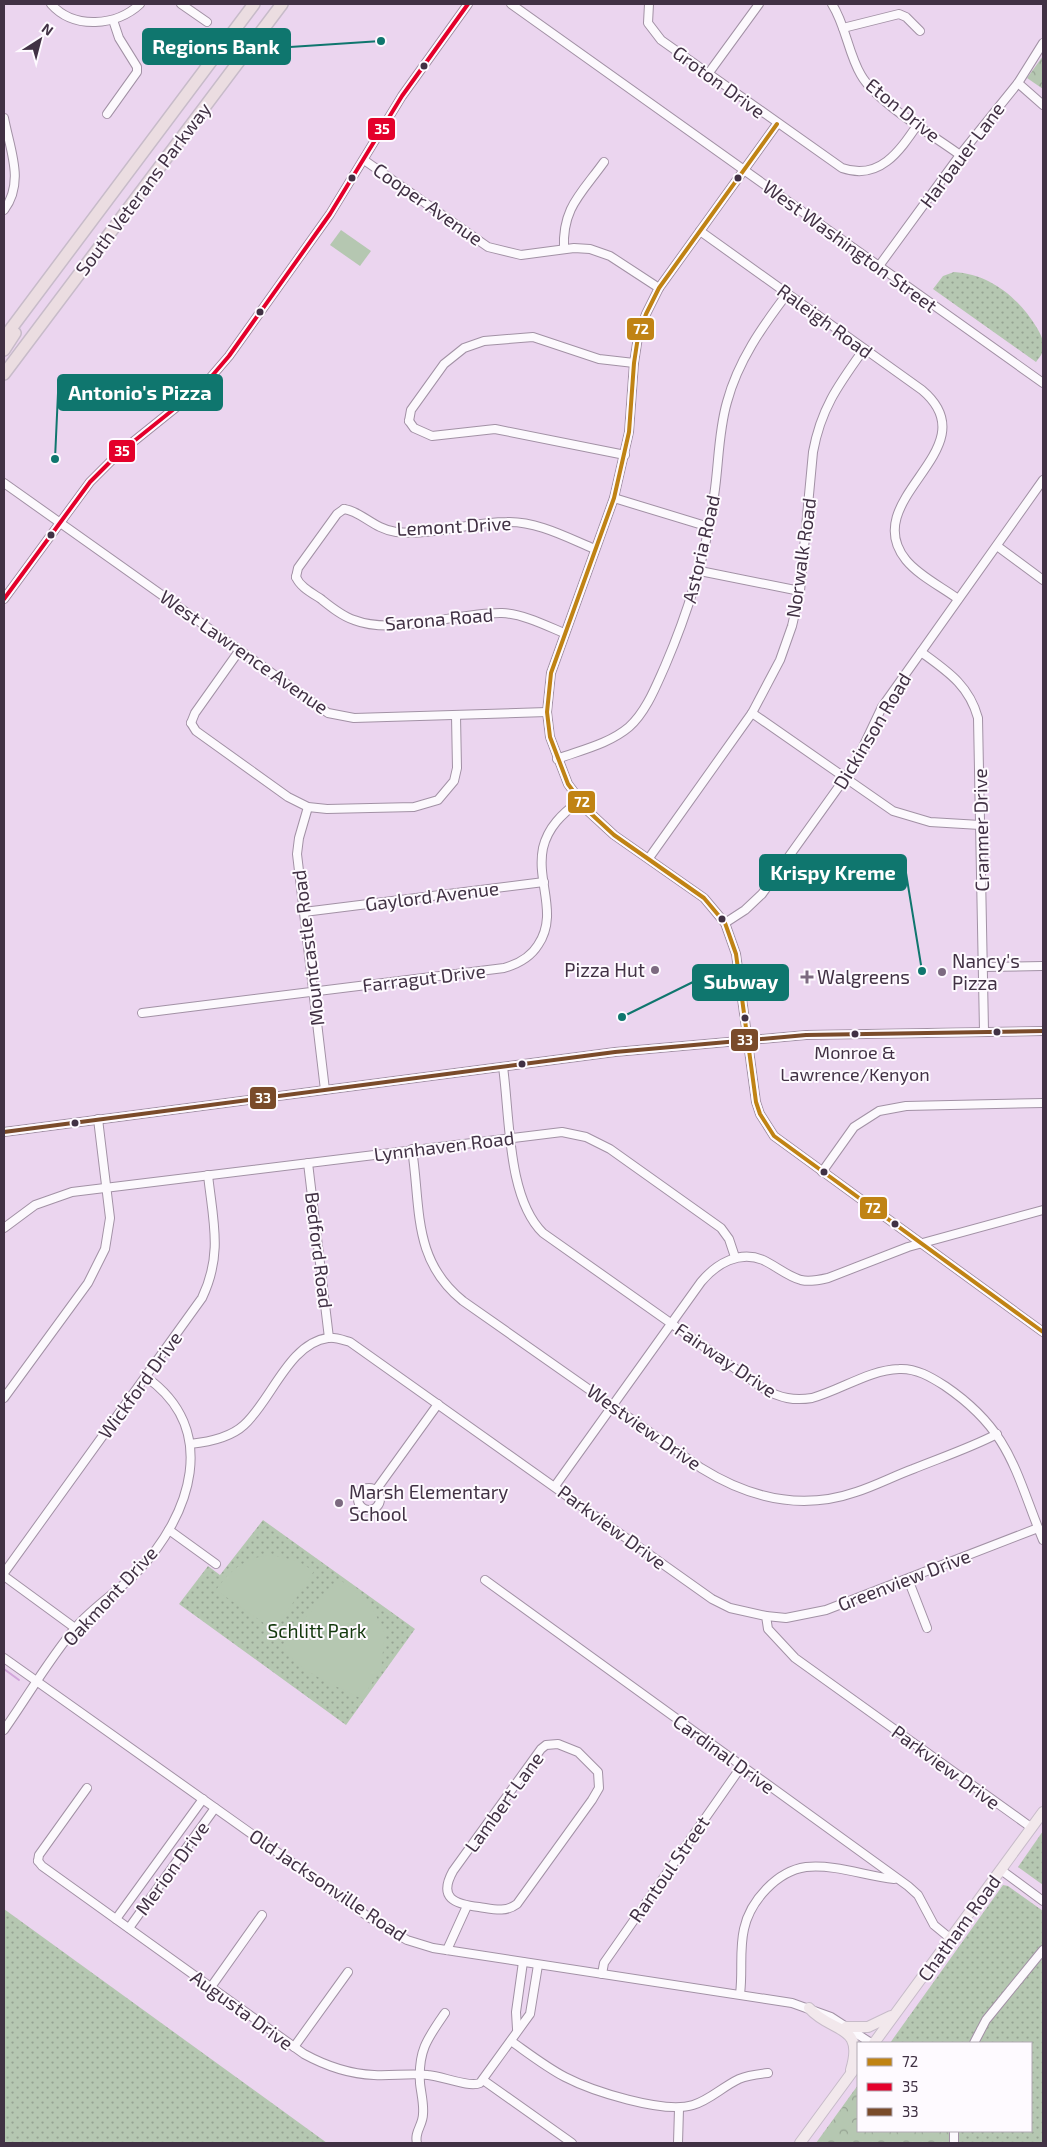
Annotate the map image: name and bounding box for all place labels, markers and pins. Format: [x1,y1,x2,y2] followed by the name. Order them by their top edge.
[143,29,290,64] callout: Regions Bank
[419,61,429,71] unlabelled marker
[347,173,357,183] unlabelled marker
[733,173,743,183] unlabelled marker
[255,307,265,317] unlabelled marker
[58,375,222,410] callout: Antonio's Pizza
[46,530,56,540] unlabelled marker
[760,855,906,890] callout: Krispy Kreme
[717,914,727,924] unlabelled marker
[952,949,1020,994] place label: Nancy's Pizza
[564,958,645,981] place label: Pizza Hut
[649,964,661,976] marker: Pizza Hut
[693,965,788,1000] callout: Subway
[817,965,910,988] place label: Walgreens
[936,966,948,978] marker: Nancy's Pizza
[801,971,813,983] marker: Walgreens
[740,1013,750,1023] unlabelled marker
[992,1027,1002,1037] unlabelled marker
[850,1029,860,1039] marker: Monroe & Lawrence/Kenyon
[780,1041,930,1085] place label: Monroe & Lawrence/Kenyon
[517,1059,527,1069] unlabelled marker
[70,1118,80,1128] unlabelled marker
[819,1167,829,1177] unlabelled marker
[890,1219,900,1229] unlabelled marker
[349,1480,508,1525] place label: Marsh Elementary School
[333,1497,345,1509] marker: Marsh Elementary School

